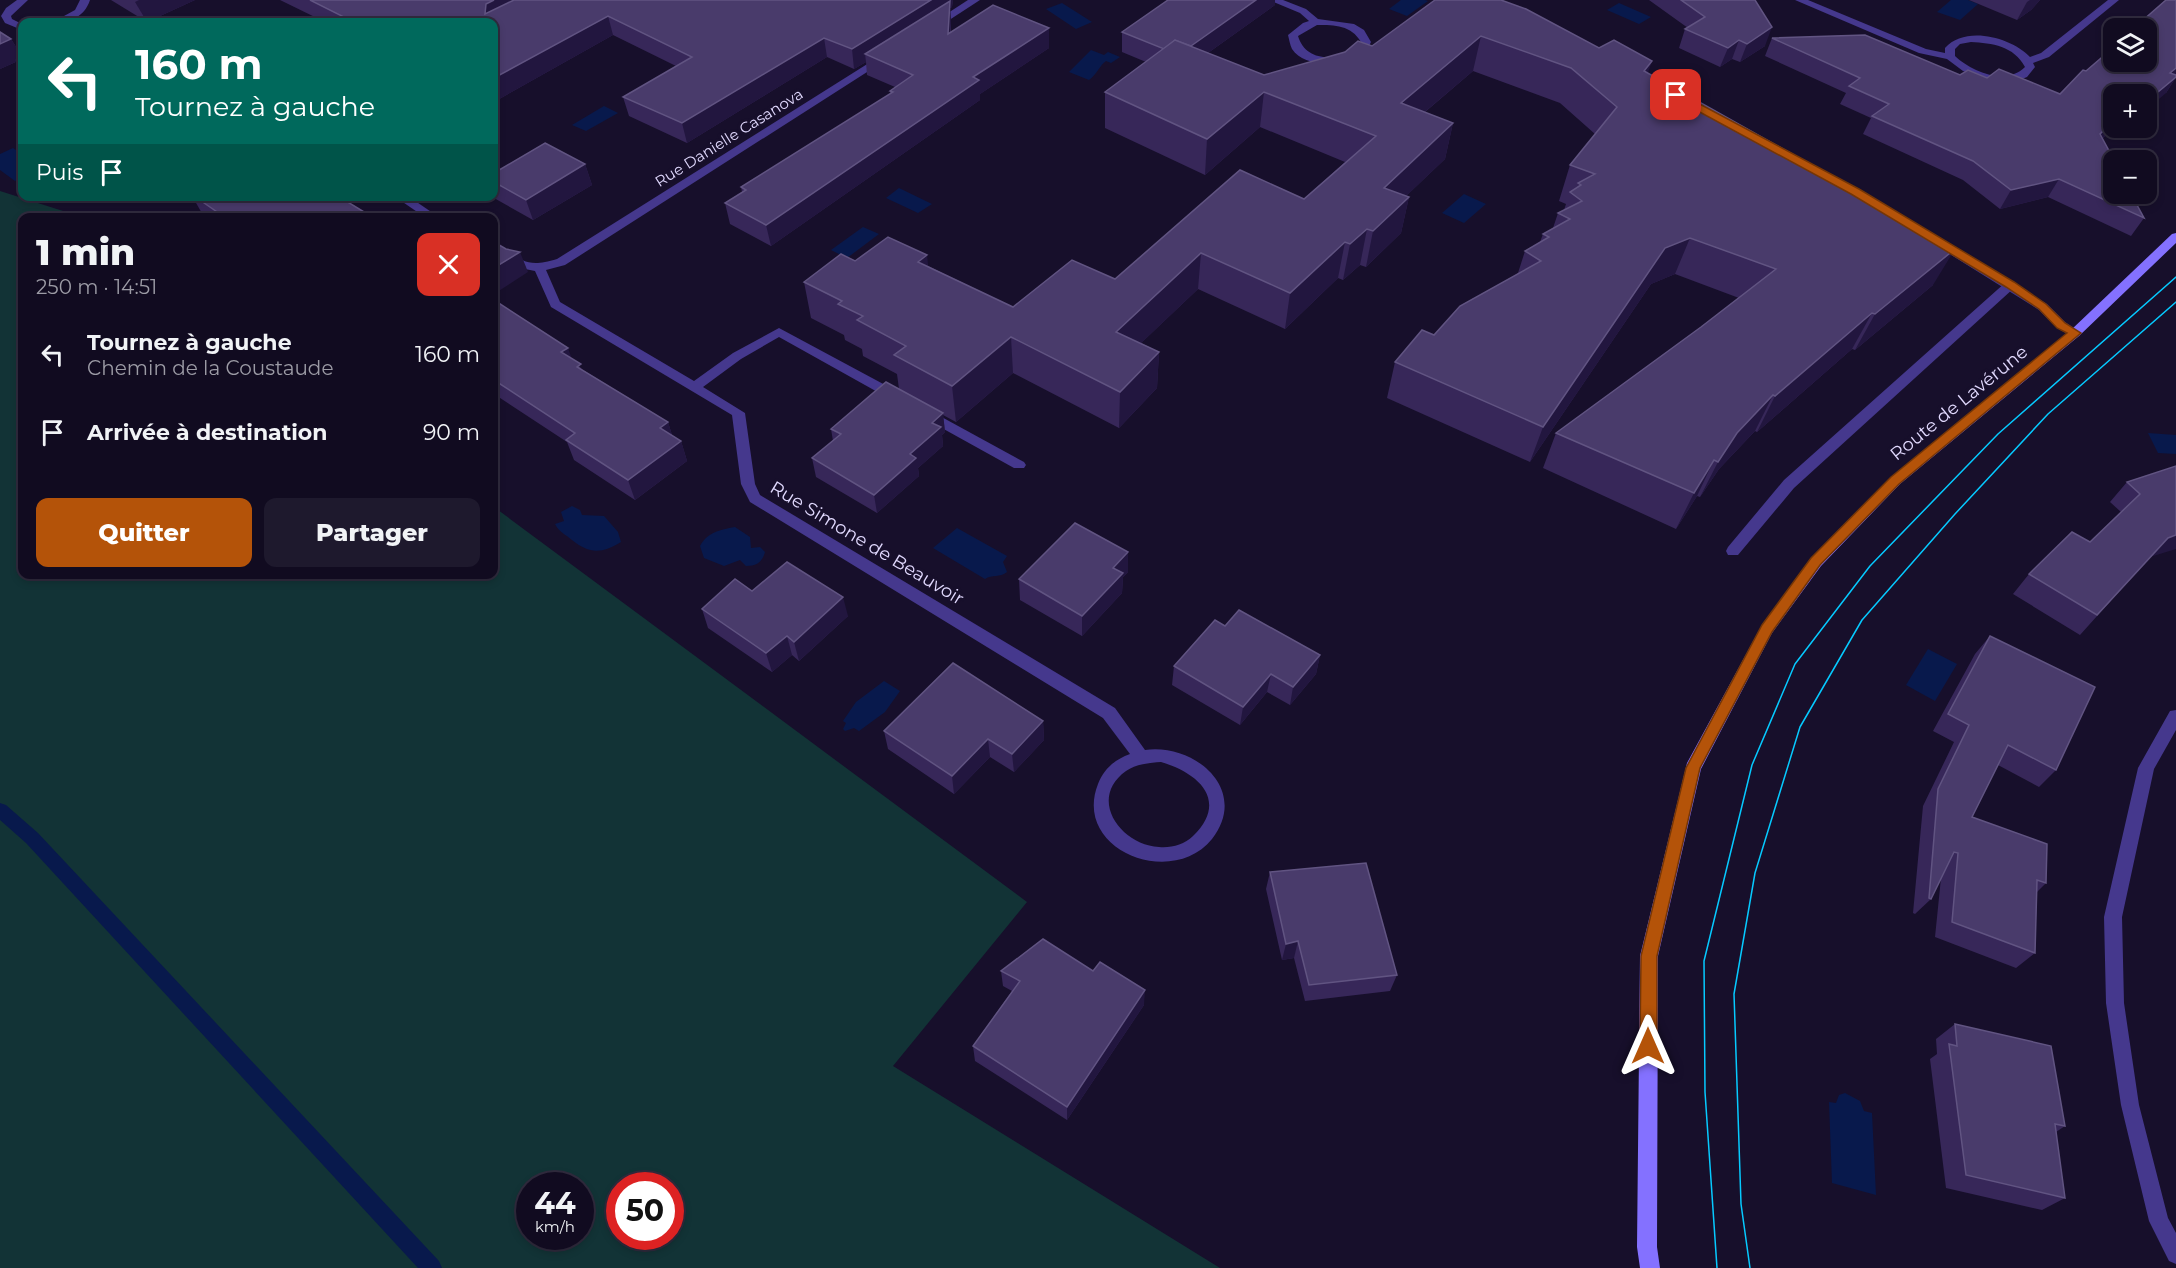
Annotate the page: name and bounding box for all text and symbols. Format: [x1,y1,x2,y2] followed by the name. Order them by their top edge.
[2103,18,2157,204] map controls
[2103,18,2157,72] button: layers
[135,38,263,90] text: 160 m
[36,42,114,120] icon: left
[1650,69,1701,120] pin
[1659,78,1692,111] icon: arrive
[651,84,806,191] street label: Rue Danielle Casanova
[2103,84,2157,138] button: +
[135,90,375,123] text: Tournez à gauche
[2103,150,2157,204] button: −
[95,156,128,189] icon: arrive
[36,159,83,186] text: Puis
[36,230,135,274] text: 1 min
[417,233,480,296] button: close
[36,275,157,299] text: 250 m · 14:51
[87,329,292,356] text: Tournez à gauche
[36,338,69,371] icon: left
[415,341,480,368] text: 160 m
[1886,341,2032,465] street label: Route de Lavérune
[87,356,334,380] text: Chemin de la Coustaude
[36,416,69,449] icon: arrive
[87,419,327,446] text: Arrivée à destination
[423,419,480,446] text: 90 m
[766,476,968,610] street label: Rue Simone de Beauvoir
[36,498,252,567] button: Quitter
[264,498,480,567] button: Partager
[1616,1014,1680,1078] position arrow
[606,1172,684,1250] speed limit sign: 50
[534,1185,576,1222] text: 44
[535,1217,575,1236] text: km/h

